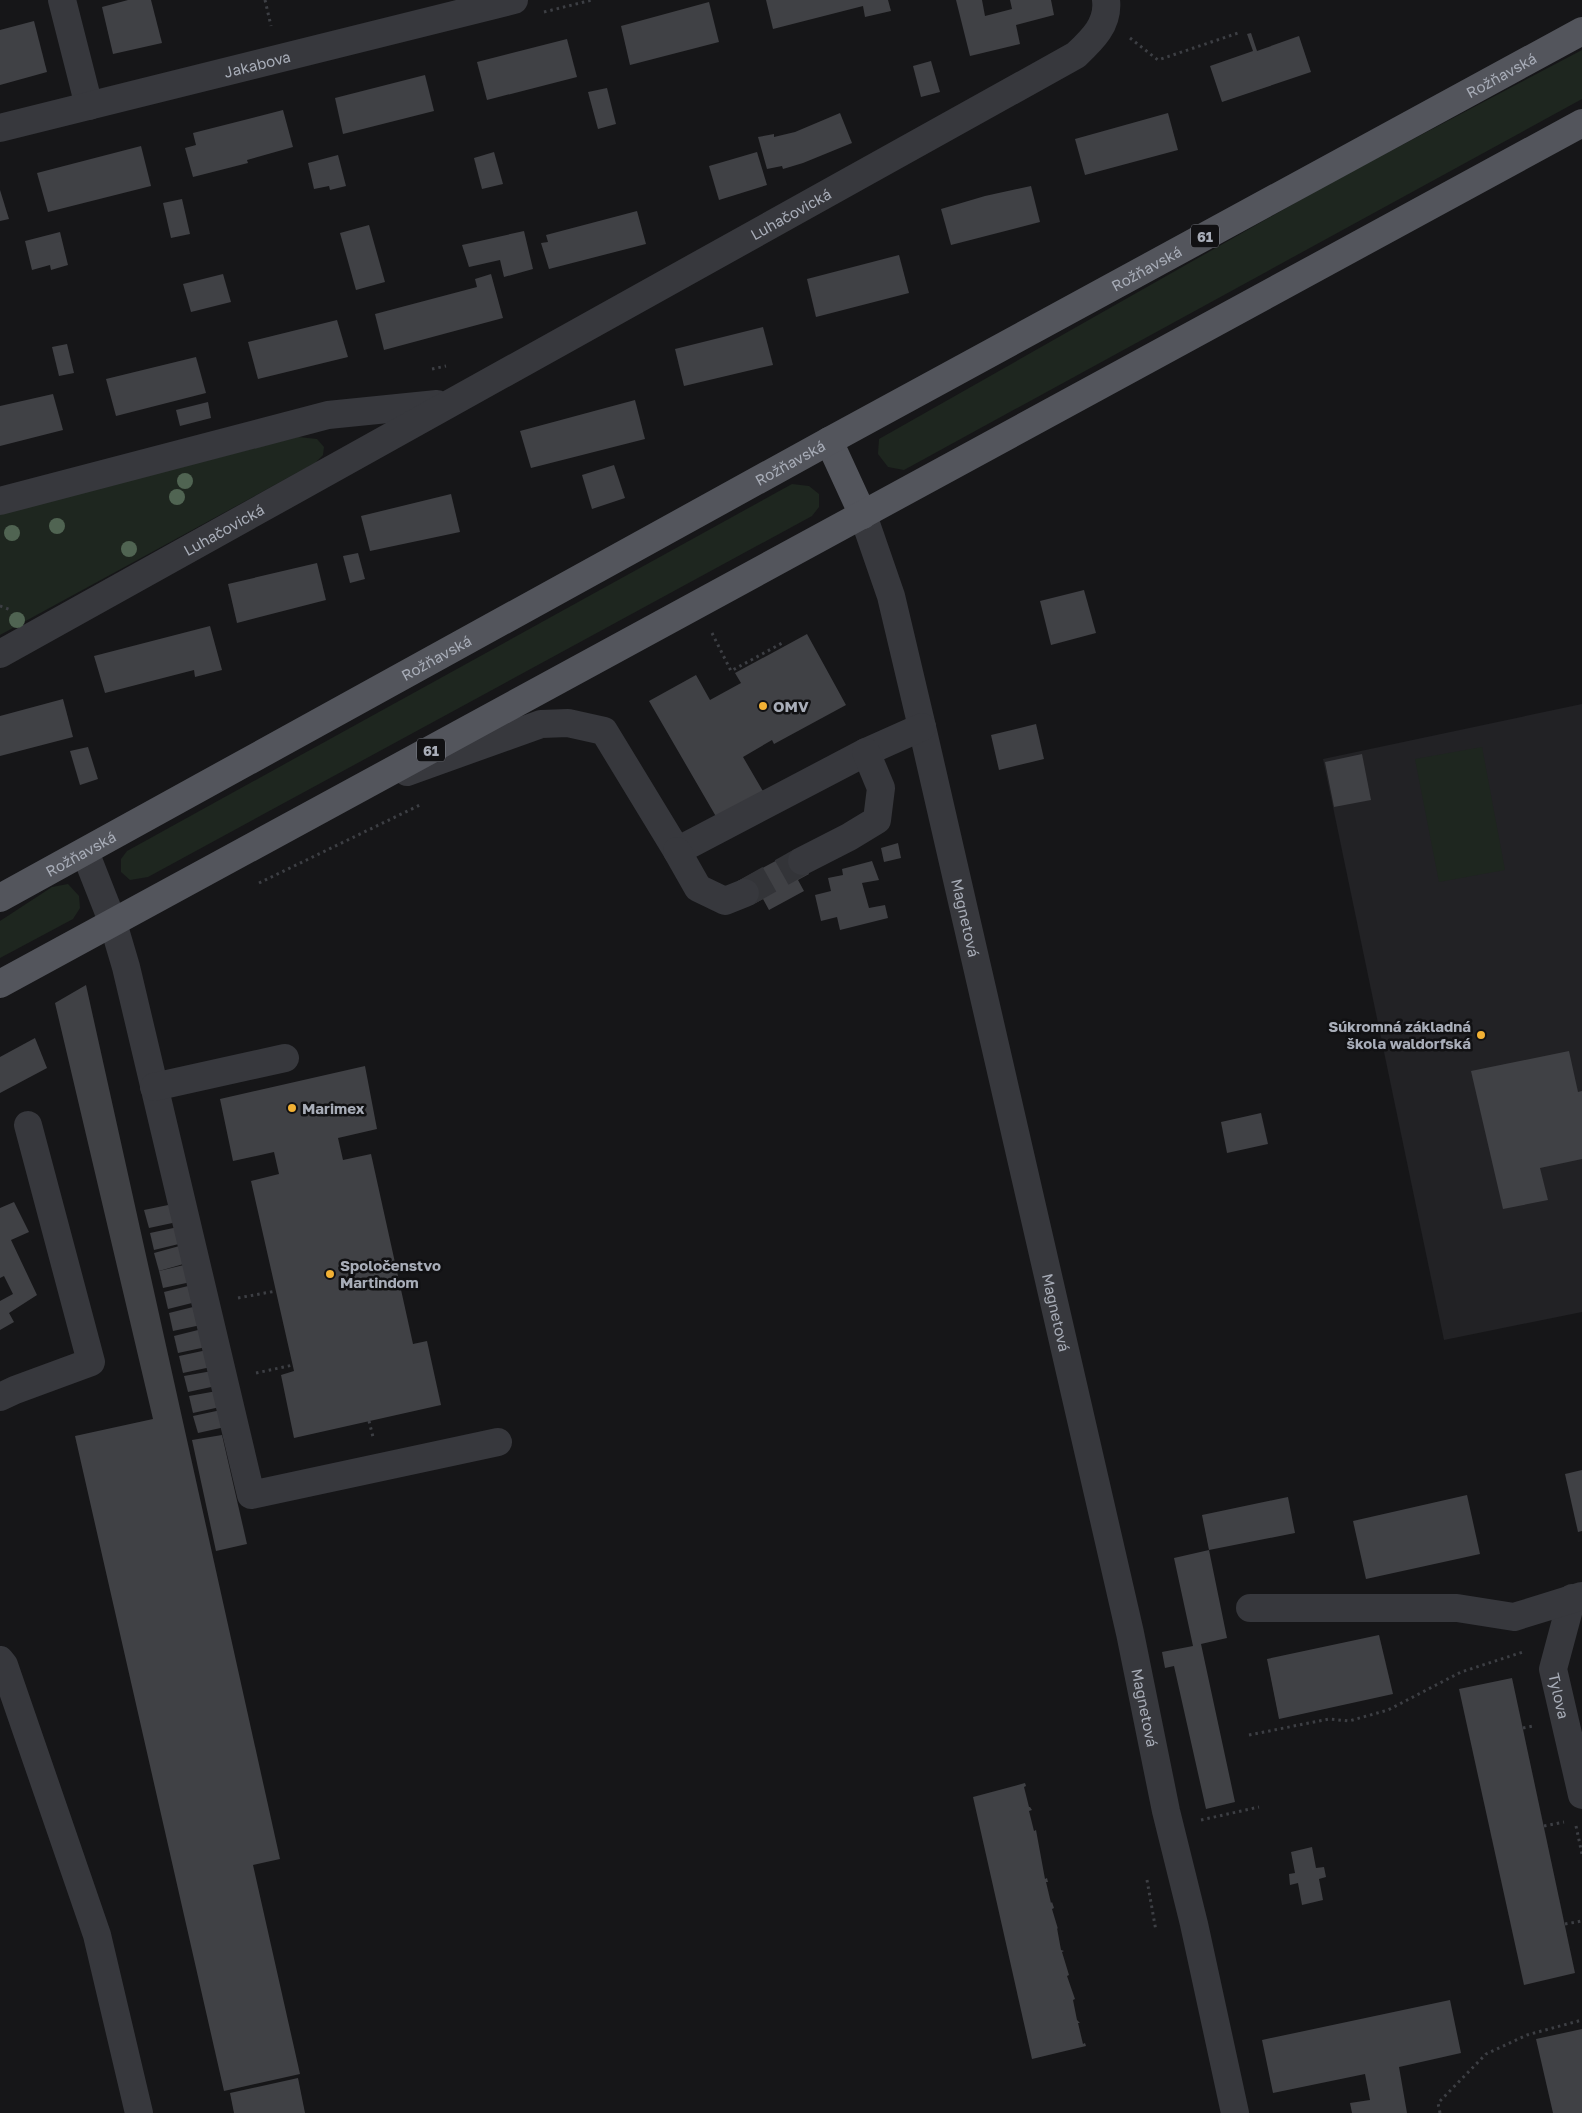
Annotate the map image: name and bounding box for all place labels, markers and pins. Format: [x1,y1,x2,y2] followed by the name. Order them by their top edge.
[773,697,809,715] place label: OMV
[757,700,769,712] marker: OMV
[1328,1017,1471,1052] place label: Súkromná základná škola waldorfská
[1475,1029,1487,1041] marker: Súkromná základná škola waldorfská
[302,1099,365,1117] place label: Marimex
[286,1102,298,1114] marker: Marimex
[340,1256,441,1291] place label: Spoločenstvo Martindom
[324,1268,336,1280] marker: Spoločenstvo Martindom

